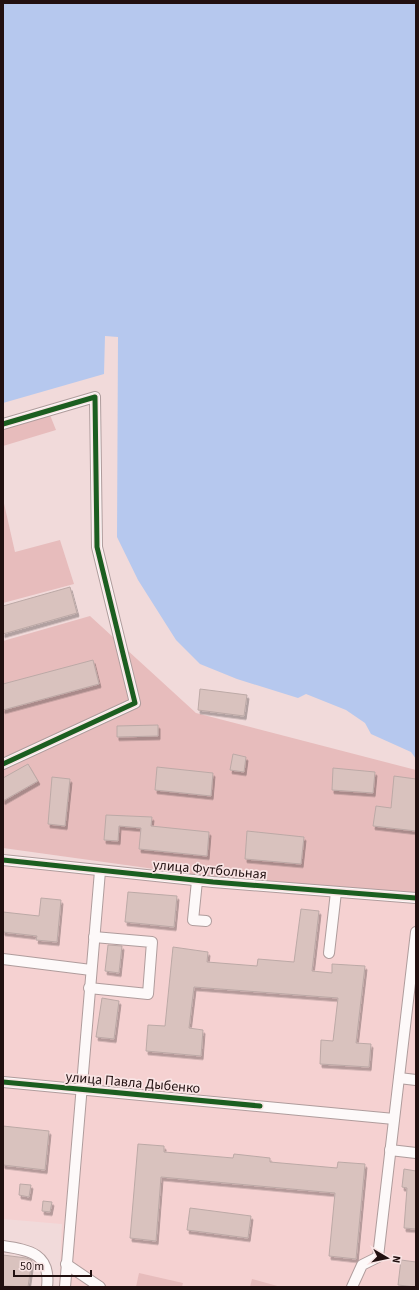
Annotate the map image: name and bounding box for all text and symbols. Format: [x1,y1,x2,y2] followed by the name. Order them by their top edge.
[152,855,268,885] street label: улица Футбольная
[65,1067,201,1099] street label: улица Павла Дыбенко
[367,1238,407,1278] north arrow
[14,1252,91,1278] scale bar
[388,1255,404,1264] text: N
[20,1258,44,1275] text: 50 m

